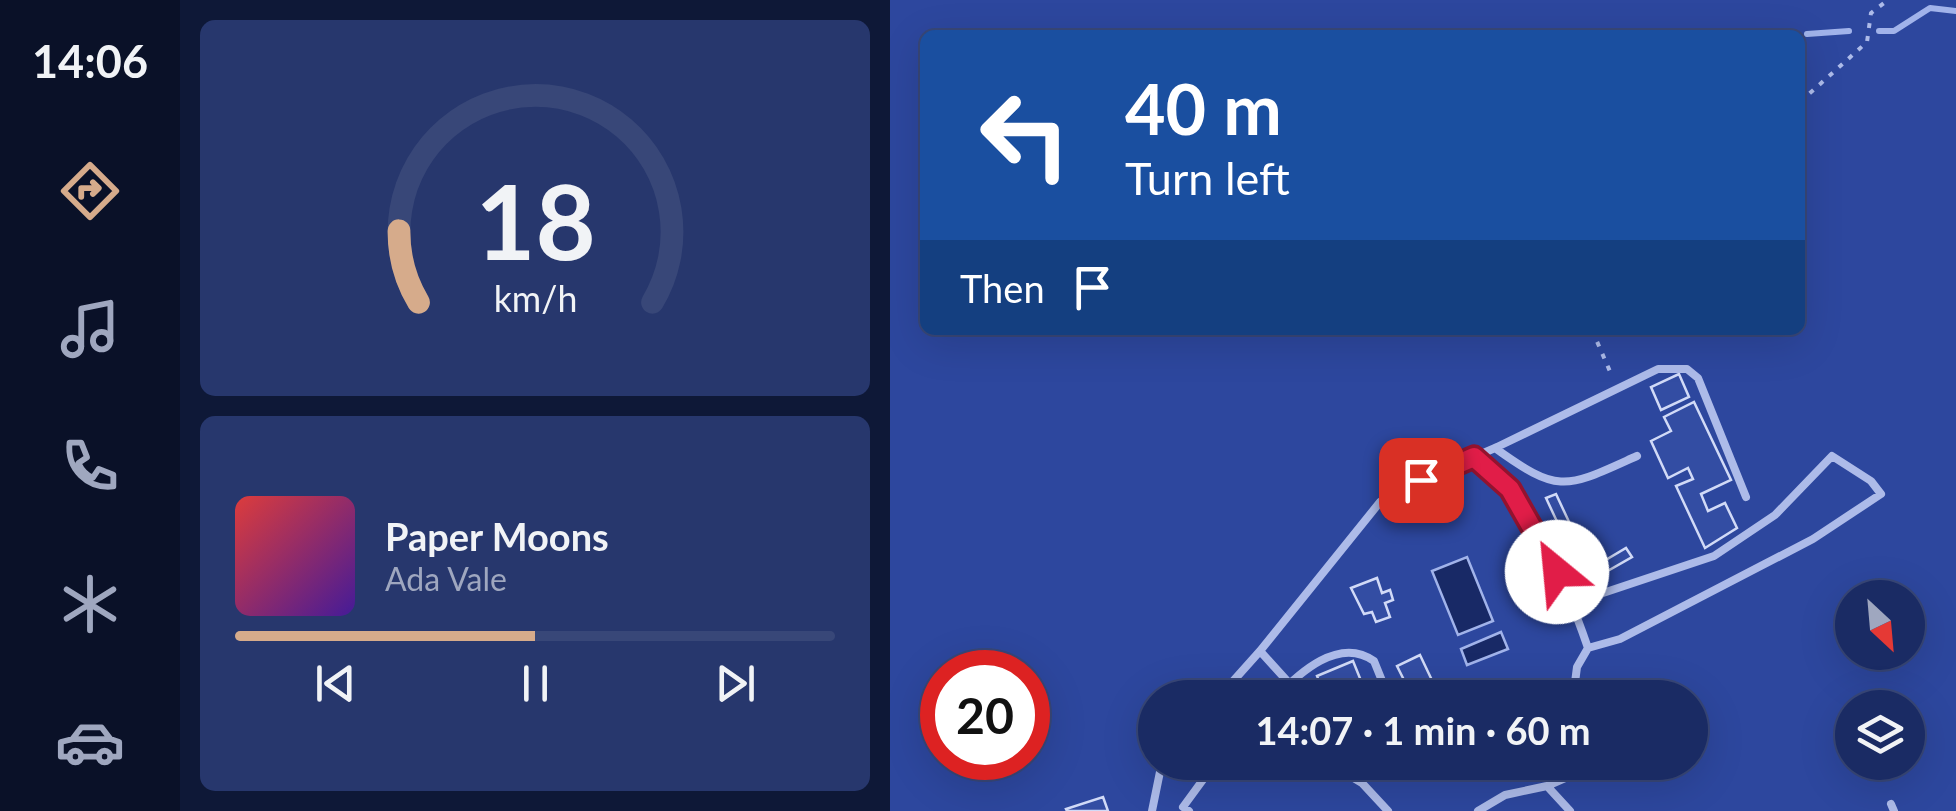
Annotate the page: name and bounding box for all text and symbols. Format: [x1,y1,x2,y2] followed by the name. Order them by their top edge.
[32,34,148,88] text: 14:06
[1125,66,1282,150] text: 40 m
[960,70,1090,200] icon: left
[1125,151,1290,205] text: Turn left
[55,156,125,226] icon: directions
[475,157,595,282] text: 18
[1065,260,1120,315] icon: arrive
[960,265,1045,311] text: Then
[493,277,577,320] text: km/h
[55,294,125,364] icon: music
[55,431,125,501] icon: phone
[1379,438,1464,523] pin
[1394,453,1449,508] icon: arrive
[385,513,609,559] text: Paper Moons
[1505,520,1609,624] position arrow
[385,559,507,598] text: Ada Vale
[55,569,125,639] icon: climate
[1835,580,1925,670] north arrow
[1835,580,1925,780] map controls
[920,650,1050,780] speed limit sign: 20
[308,656,363,711] icon: previous
[508,656,563,711] icon: pause
[708,656,763,711] icon: next
[1835,690,1925,780] button: layers
[55,707,125,777] icon: car
[1255,707,1591,753] text: 14:07 · 1 min · 60 m

